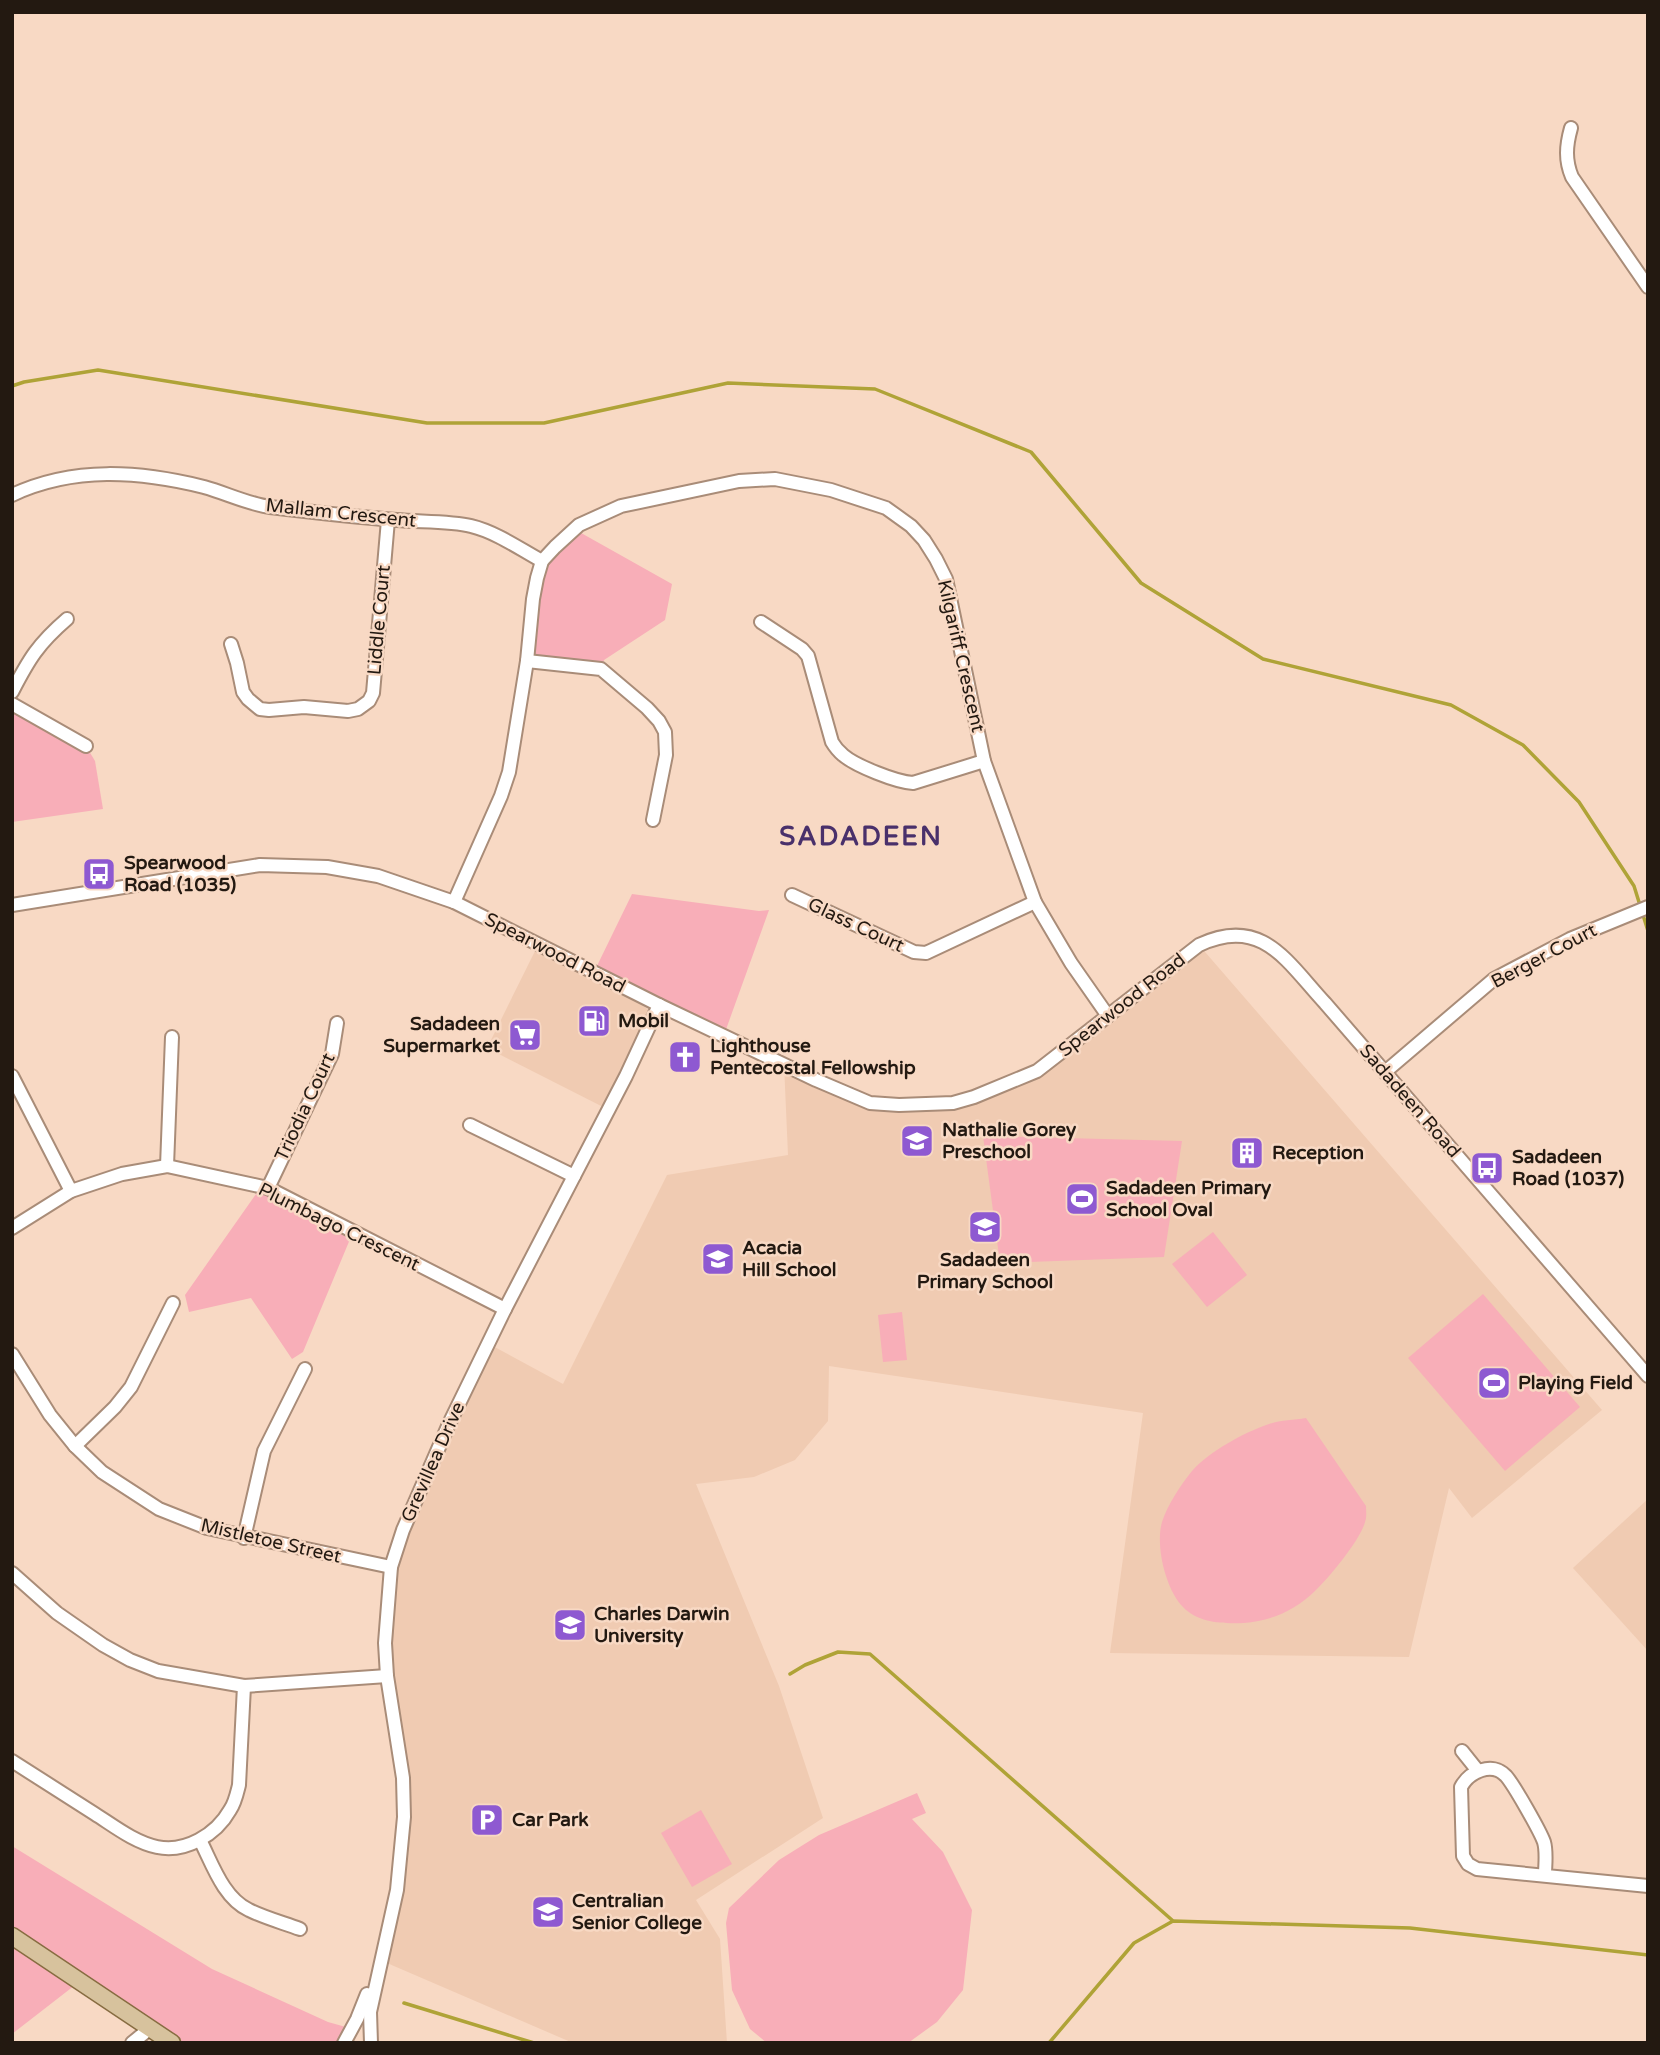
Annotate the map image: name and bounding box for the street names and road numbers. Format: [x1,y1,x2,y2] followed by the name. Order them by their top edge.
[265,494,417,532] street label: Mallam Crescent
[363,564,395,676] street label: Liddle Court
[933,578,989,734] street label: Kilgariff Crescent
[804,893,908,957] street label: Glass Court
[481,908,629,998] street label: Spearwood Road
[1487,919,1601,993] street label: Berger Court
[1054,949,1190,1061] street label: Spearwood Road
[1355,1040,1465,1162] street label: Sadadeen Road
[270,1049,340,1165] street label: Triodia Court
[255,1178,423,1276] street label: Plumbago Crescent
[397,1398,469,1526] street label: Grevillea Drive
[199,1514,343,1568] street label: Mistletoe Street

